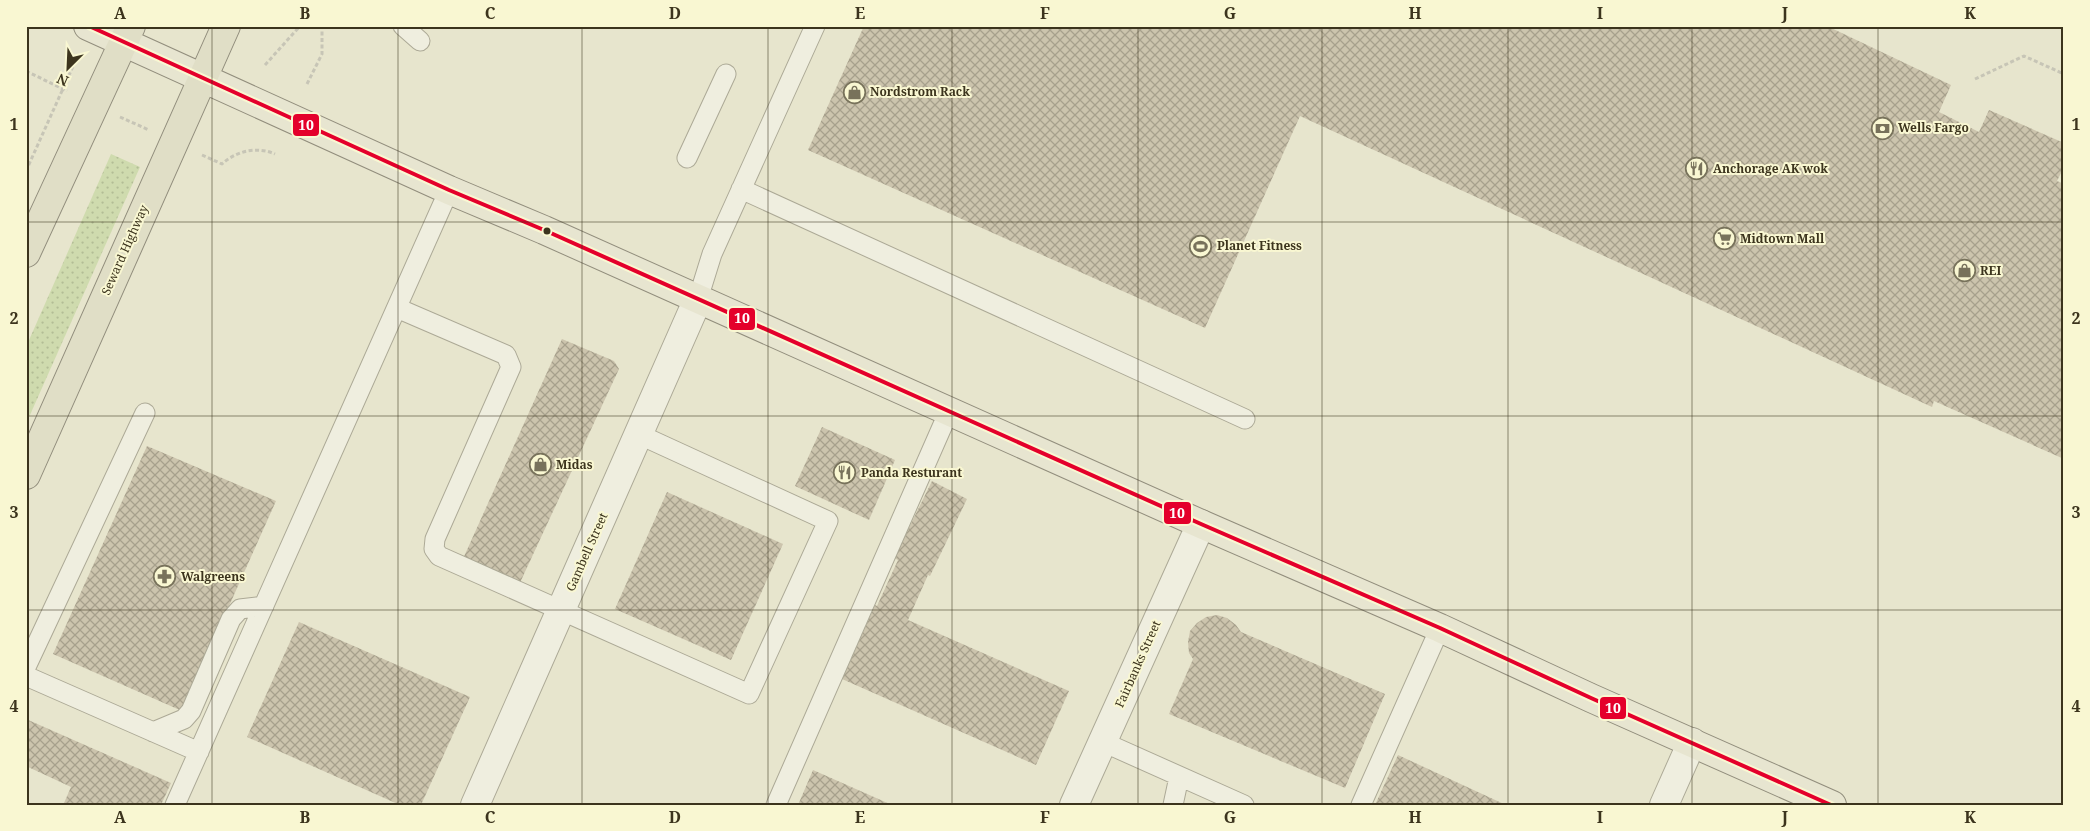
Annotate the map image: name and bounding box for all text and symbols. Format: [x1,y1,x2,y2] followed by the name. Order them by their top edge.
[114,2,127,24] text: A
[300,2,311,24] text: B
[485,2,496,24] text: C
[669,2,681,24] text: D
[855,2,865,24] text: E
[1040,2,1050,24] text: F
[1224,2,1236,24] text: G
[1408,2,1422,24] text: H
[1597,2,1603,24] text: I
[1781,2,1789,24] text: J
[1964,2,1976,24] text: K
[42,42,92,92] north arrow
[54,69,71,91] text: N
[842,80,866,104] shop icon: Nordstrom Rack
[870,83,970,100] place label: Nordstrom Rack
[9,113,19,135] text: 1
[292,113,320,137] line badge: 10
[2071,113,2081,135] text: 1
[298,115,314,134] text: 10
[1870,116,1894,140] bank icon: Wells Fargo
[1898,119,1969,136] place label: Wells Fargo
[1685,157,1709,181] restaurant icon: Anchorage AK wok
[1713,160,1828,177] place label: Anchorage AK wok
[97,202,152,298] street label: Seward Highway
[542,226,552,236] unlabelled marker
[1712,227,1736,251] supermarket icon: Midtown Mall
[1740,230,1825,247] place label: Midtown Mall
[1189,234,1213,258] sports icon: Planet Fitness
[1217,237,1302,254] place label: Planet Fitness
[1952,259,1976,283] shop icon: REI
[1980,262,2001,279] place label: REI
[9,307,19,329] text: 2
[728,307,756,331] line badge: 10
[2071,307,2081,329] text: 2
[734,308,750,327] text: 10
[528,453,552,477] shop icon: Midas
[556,456,593,473] place label: Midas
[833,461,857,485] restaurant icon: Panda Resturant
[861,464,962,481] place label: Panda Resturant
[9,501,19,523] text: 3
[1163,501,1192,525] line badge: 10
[2071,501,2081,523] text: 3
[1169,503,1185,522] text: 10
[562,510,611,594] street label: Gambell Street
[153,565,177,589] pharmacy icon: Walgreens
[181,568,245,585] place label: Walgreens
[1111,618,1164,710] street label: Fairbanks Street
[9,695,19,717] text: 4
[2071,695,2081,717] text: 4
[1599,696,1627,720] line badge: 10
[1605,698,1621,717] text: 10
[114,806,127,828] text: A
[300,806,311,828] text: B
[485,806,496,828] text: C
[669,806,681,828] text: D
[855,806,865,828] text: E
[1040,806,1050,828] text: F
[1224,806,1236,828] text: G
[1408,806,1422,828] text: H
[1597,806,1603,828] text: I
[1781,806,1789,828] text: J
[1964,806,1976,828] text: K

